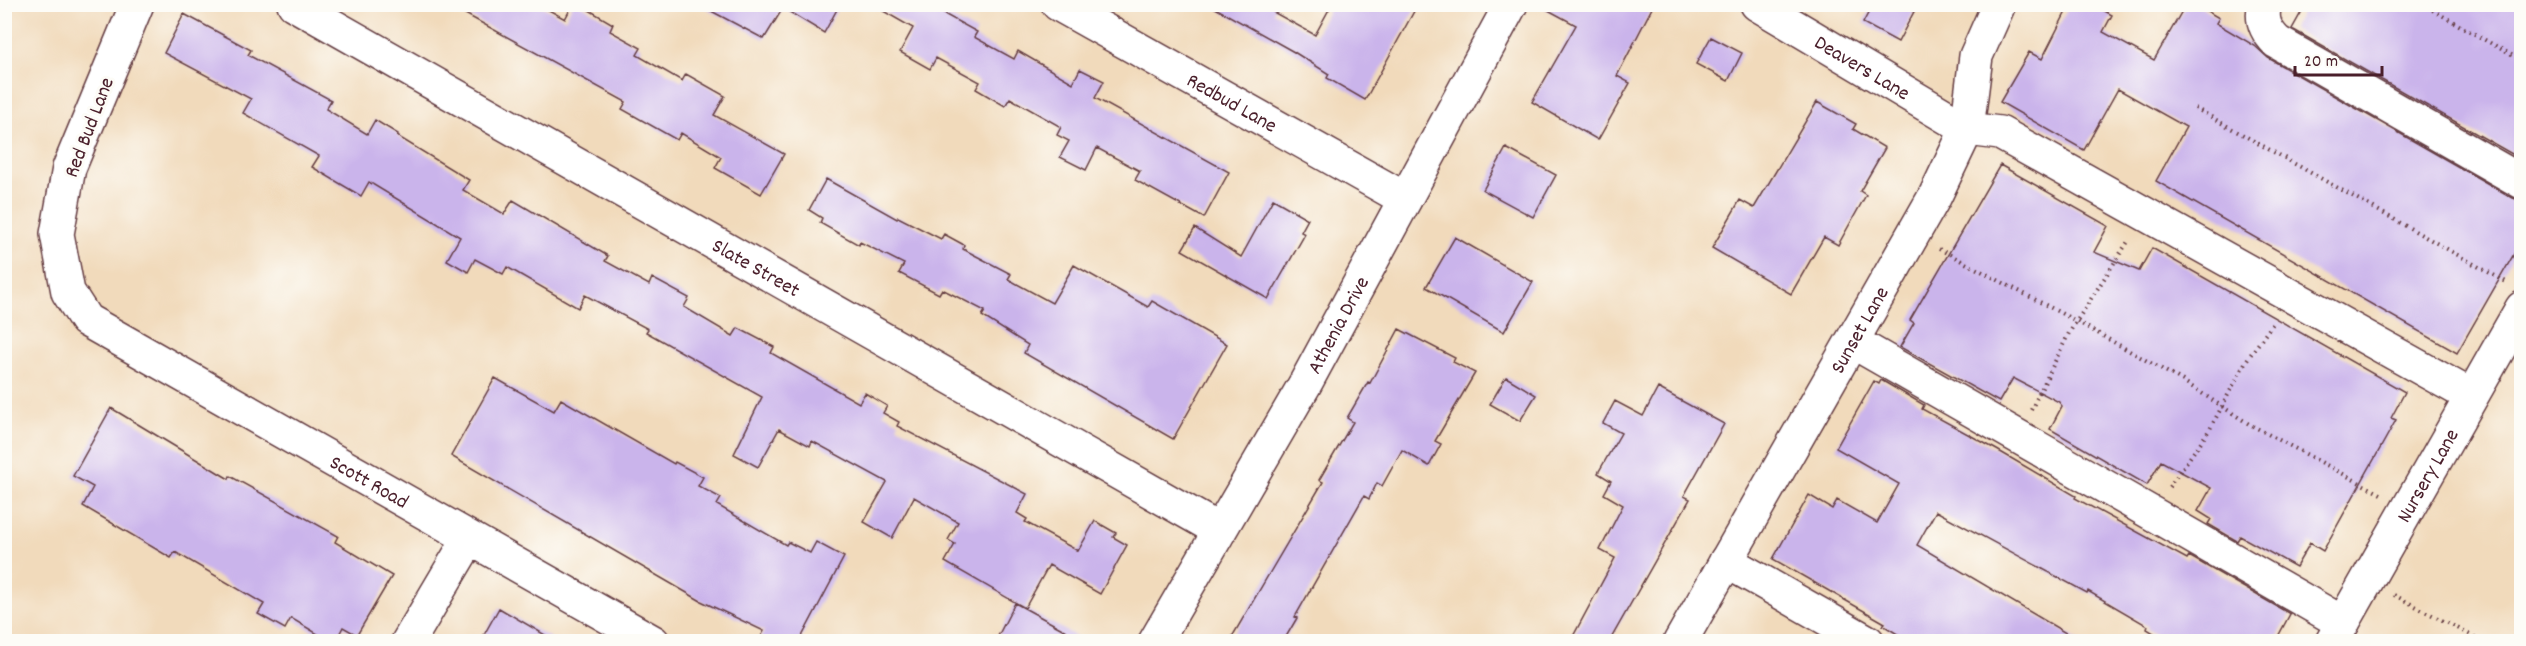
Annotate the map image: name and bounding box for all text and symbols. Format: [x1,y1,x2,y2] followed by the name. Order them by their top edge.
[1808,29,1915,110] street label: Deavers Lane
[2295,39,2382,77] scale bar
[2304,50,2338,75] text: 20 m
[1180,67,1282,142] street label: Redbud Lane
[58,74,124,183] street label: Red Bud Lane
[705,233,805,307] street label: Slate Street
[1301,272,1378,380] street label: Athenia Drive
[1824,282,1898,380] street label: Sunset Lane
[2391,424,2468,529] street label: Nursery Lane
[323,449,413,518] street label: Scott Road

